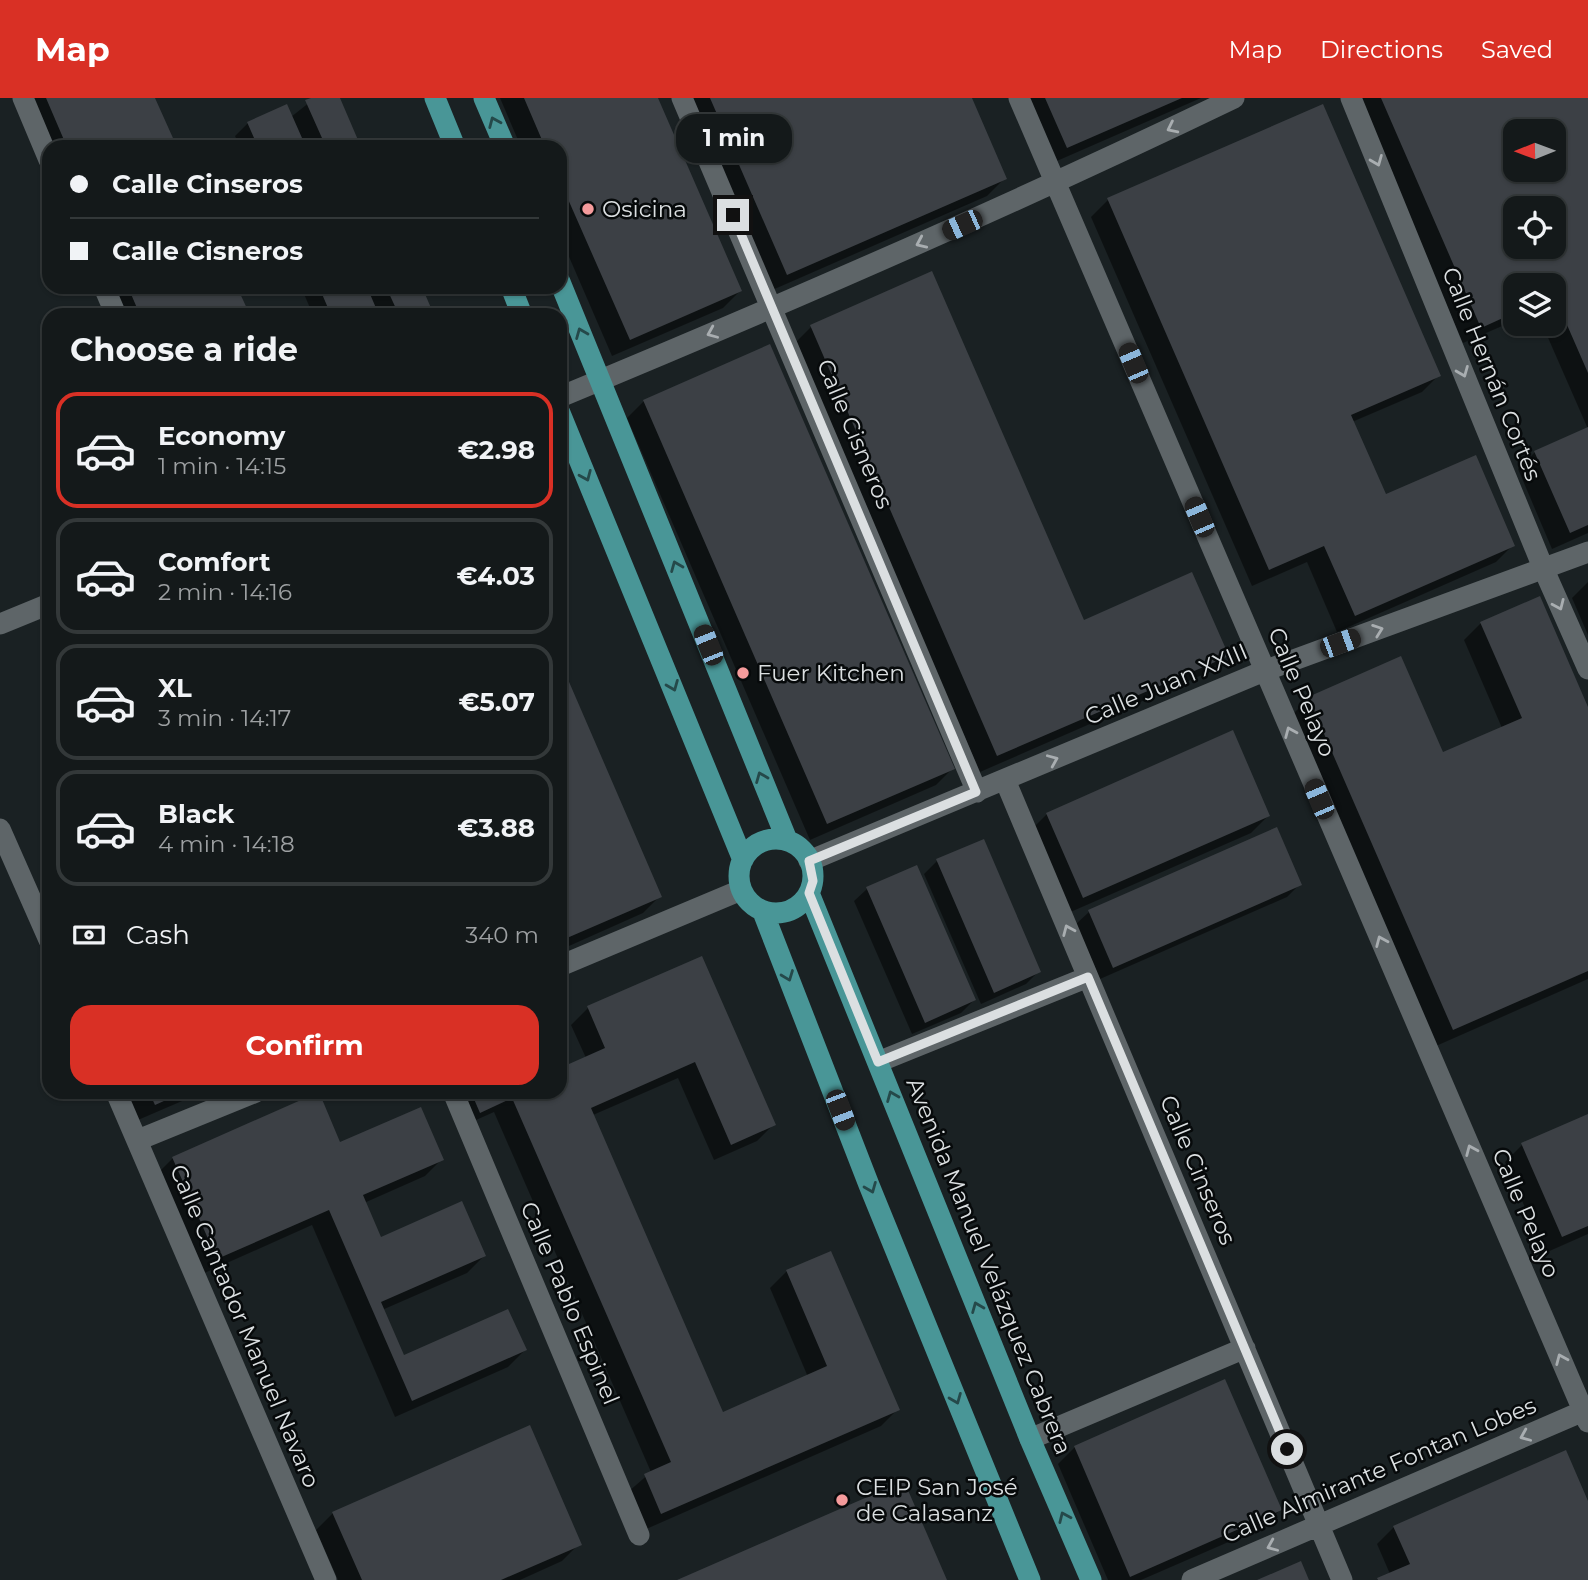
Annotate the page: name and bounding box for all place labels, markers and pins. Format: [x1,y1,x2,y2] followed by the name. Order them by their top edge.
[602,195,687,223] place label: Osicina
[580,201,596,217] marker: Osicina
[757,659,905,687] place label: Fuer Kitchen
[735,665,751,681] marker: Fuer Kitchen
[856,1473,1018,1527] place label: CEIP San José de Calasanz
[834,1492,850,1508] marker: CEIP San José de Calasanz

